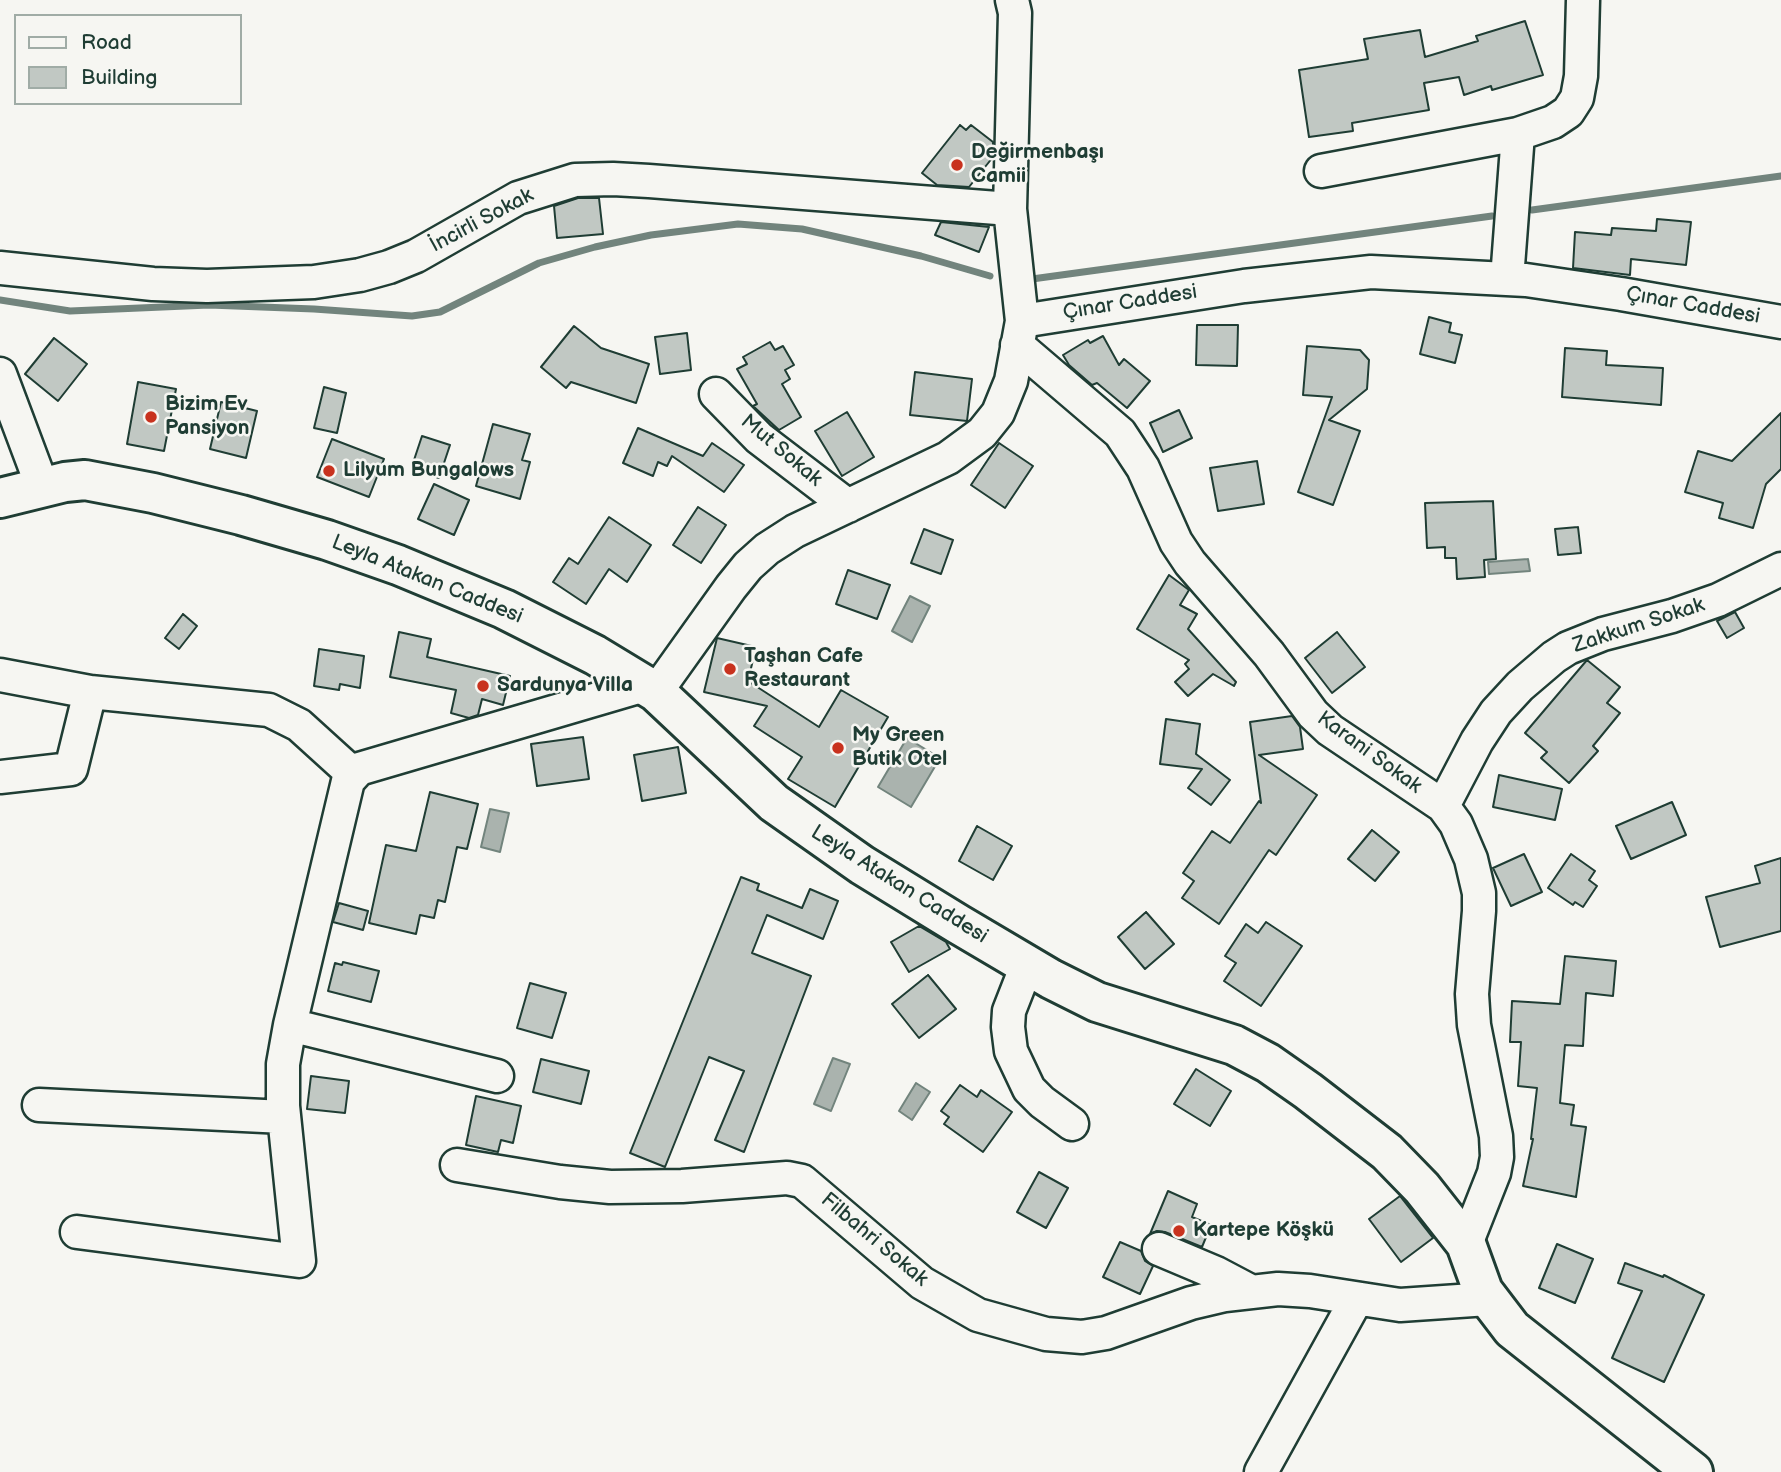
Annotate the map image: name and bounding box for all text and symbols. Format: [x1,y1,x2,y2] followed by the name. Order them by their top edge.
[14,14,242,105] legend
[81,30,132,55] text: Road
[81,65,157,90] text: Building
[971,140,1104,190] place label: Değirmenbaşı Camii
[949,157,965,173] marker: Değirmenbaşı Camii
[426,183,538,259] street label: İncirli Sokak
[1061,280,1199,326] street label: Çınar Caddesi
[1624,282,1762,330] street label: Çınar Caddesi
[165,392,249,442] place label: Bizim Ev Pansiyon
[143,409,159,425] marker: Bizim Ev Pansiyon
[735,410,827,492] street label: Mut Sokak
[343,458,514,484] place label: Lilyum Bungalows
[321,463,337,479] marker: Lilyum Bungalows
[328,530,526,630] street label: Leyla Atakan Caddesi
[1570,593,1708,659] street label: Zakkum Sokak
[744,644,863,694] place label: Taşhan Cafe Restaurant
[722,661,738,677] marker: Taşhan Cafe Restaurant
[497,673,633,699] place label: Sardunya Villa
[475,678,491,694] marker: Sardunya Villa
[1312,707,1426,799] street label: Karani Sokak
[852,723,947,773] place label: My Green Butik Otel
[830,740,846,756] marker: My Green Butik Otel
[806,820,992,950] street label: Leyla Atakan Caddesi
[815,1188,933,1292] street label: Filbahri Sokak
[1193,1218,1334,1244] place label: Kartepe Köşkü
[1171,1223,1187,1239] marker: Kartepe Köşkü

